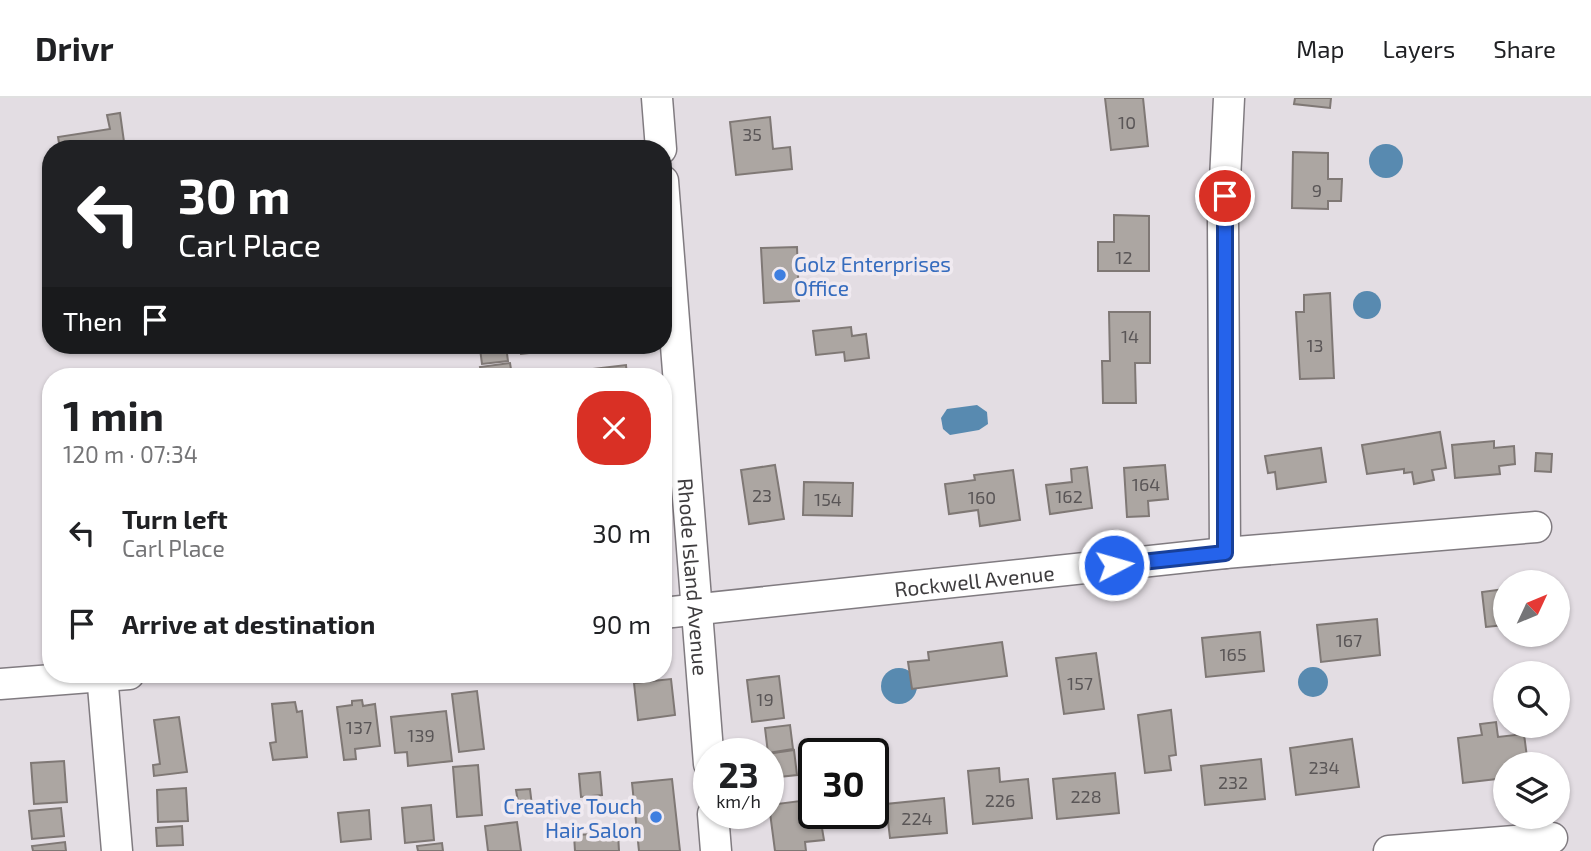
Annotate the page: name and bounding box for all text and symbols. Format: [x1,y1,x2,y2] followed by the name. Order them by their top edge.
[35,28,114,68] text: Drivr
[1296,34,1344,63] text: Map
[1382,34,1455,63] text: Layers
[1493,34,1556,63] text: Share
[1118,111,1136,133] house number: 10
[742,123,762,145] house number: 35
[178,165,290,224] text: 30 m
[1195,166,1255,226] pin
[63,168,154,259] icon: left
[1206,177,1244,215] icon: arrive
[1312,179,1322,201] house number: 9
[178,225,321,263] text: Carl Place
[1115,246,1133,268] house number: 12
[794,251,951,300] place label: Golz Enterprises Office
[772,267,788,283] marker: Golz Enterprises Office
[136,301,174,339] icon: arrive
[63,305,122,336] text: Then
[1121,325,1139,347] house number: 14
[1306,334,1324,356] house number: 13
[63,389,164,439] text: 1 min
[577,391,651,465] button: close
[63,440,198,468] text: 120 m · 07:34
[1132,473,1160,495] house number: 164
[674,477,714,676] street label: Rhode Island Avenue
[752,484,772,506] house number: 23
[1055,485,1083,507] house number: 162
[968,486,996,508] house number: 160
[814,488,842,510] house number: 154
[122,503,228,534] text: Turn left
[63,514,101,552] icon: left
[592,517,651,548] text: 30 m
[1077,528,1151,602] position arrow
[122,534,225,562] text: Carl Place
[893,559,1056,601] street label: Rockwell Avenue
[1493,570,1570,648] north arrow
[1493,570,1570,829] map controls
[63,605,101,643] icon: arrive
[122,608,375,639] text: Arrive at destination
[592,608,651,639] text: 90 m
[1336,629,1362,651] house number: 167
[1219,643,1247,665] house number: 165
[1493,661,1570,738] button: search
[1067,672,1093,694] house number: 157
[756,688,774,710] house number: 19
[346,716,372,738] house number: 137
[407,724,435,746] house number: 139
[798,738,889,829] speed limit sign: 30
[1493,752,1570,829] button: layers
[718,753,759,795] text: 23
[1308,756,1340,778] house number: 234
[1218,771,1248,793] house number: 232
[1070,785,1102,807] house number: 228
[985,789,1015,811] house number: 226
[716,790,761,812] text: km/h
[503,793,642,842] place label: Creative Touch Hair Salon
[901,807,933,829] house number: 224
[648,809,664,825] marker: Creative Touch Hair Salon

